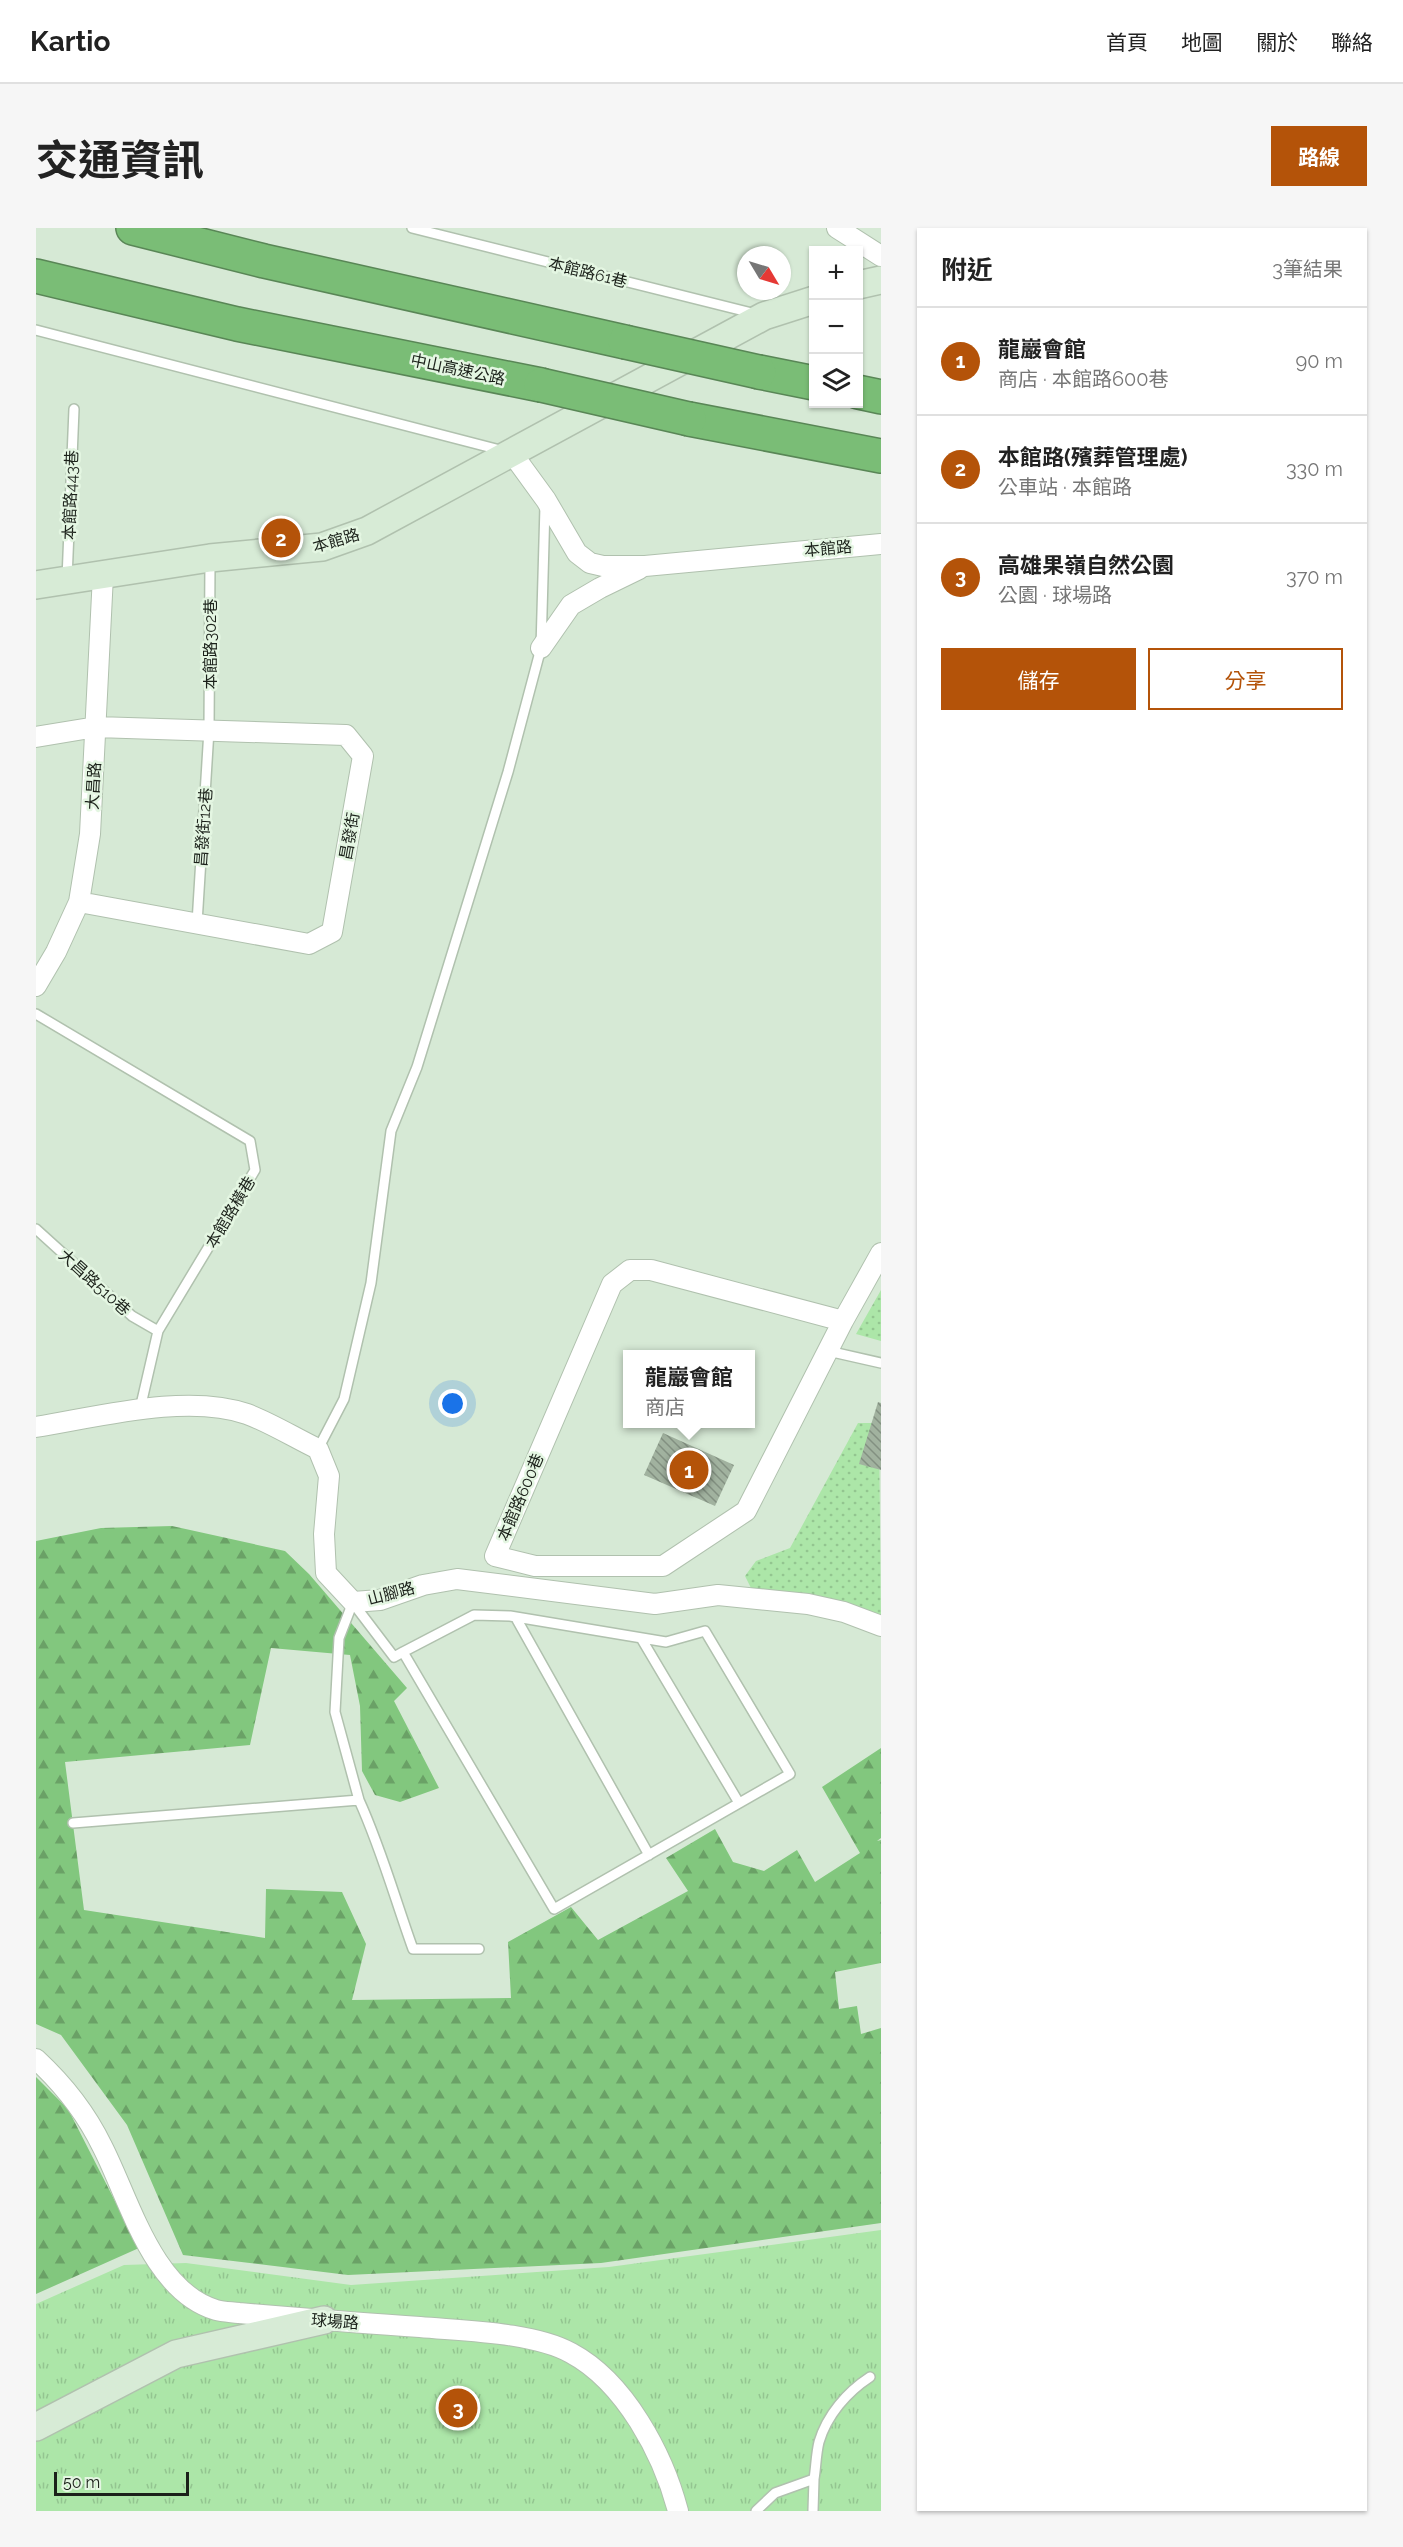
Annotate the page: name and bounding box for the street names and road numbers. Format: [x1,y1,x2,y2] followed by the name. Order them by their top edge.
[547,254,629,291] street label: 本館路61巷
[409,350,507,389] street label: 中山高速公路
[59,450,82,540] street label: 本館路443巷
[310,525,362,556] street label: 本館路
[803,537,853,560] street label: 本館路
[201,599,220,689] street label: 本館路302巷
[83,762,104,810] street label: 大昌路
[191,787,216,867] street label: 昌發街12巷
[336,811,363,861] street label: 昌發街
[202,1173,259,1251] street label: 本館路橫巷
[55,1245,134,1319] street label: 大昌路510巷
[494,1451,547,1544] street label: 本館路600巷
[365,1578,417,1609] street label: 山腳路
[310,2310,360,2333] street label: 球場路

